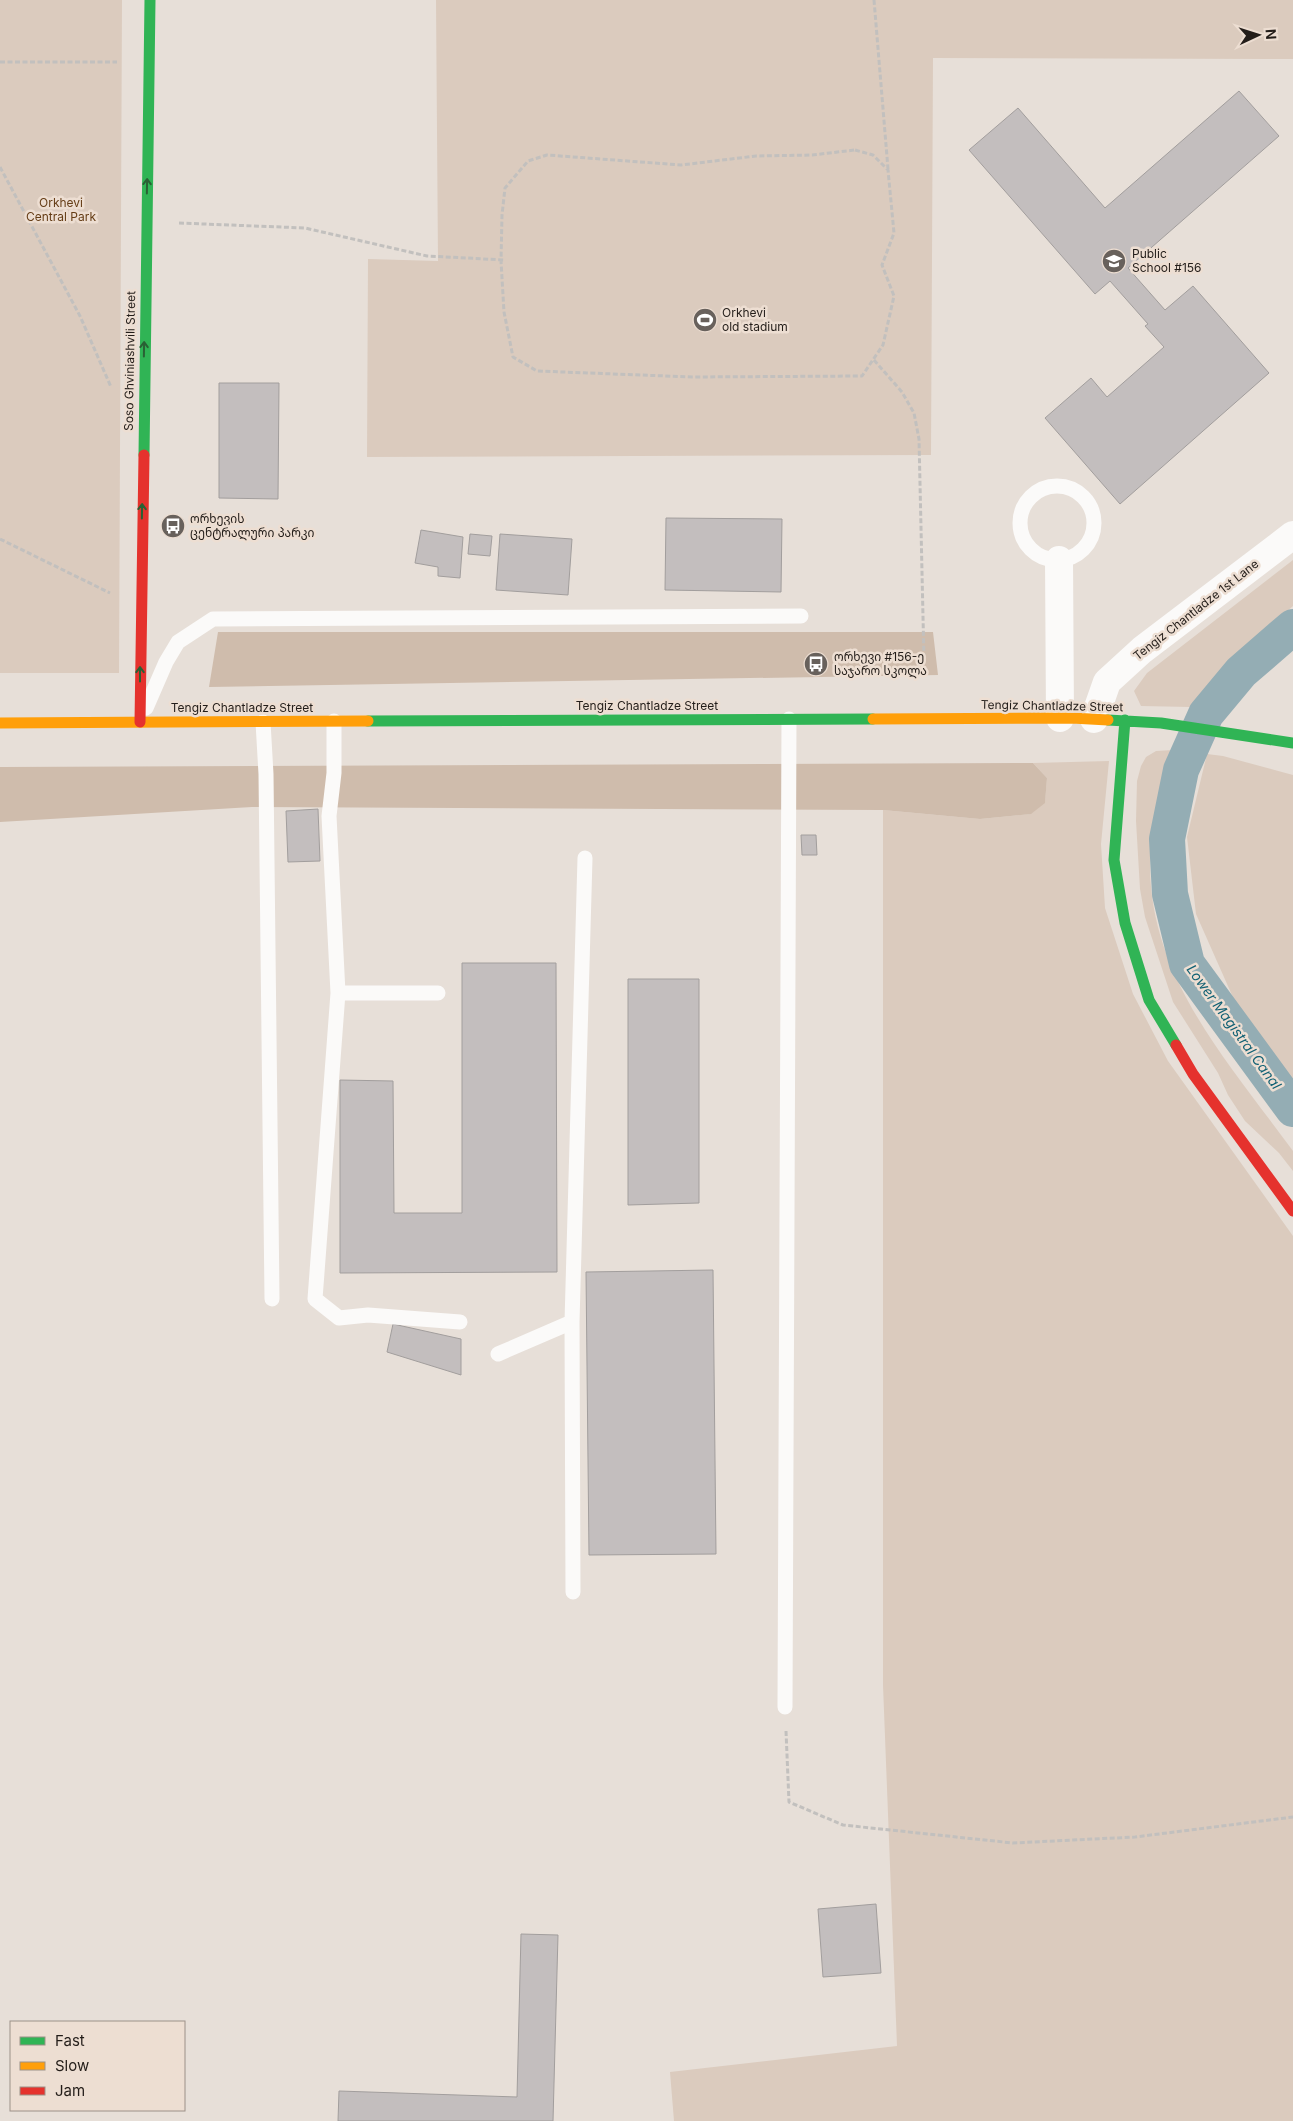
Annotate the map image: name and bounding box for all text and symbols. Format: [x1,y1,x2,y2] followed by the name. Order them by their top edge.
[1233,10,1283,60] north arrow
[1263,28,1280,40] text: N
[142,178,152,194] one-way arrow
[26,195,96,224] park label: Orkhevi Central Park
[1132,246,1202,275] place label: Public School #156
[1101,248,1127,274] school or university icon: Public School #156
[121,291,138,431] street label: Soso Ghviniashvili Street
[722,305,788,334] place label: Orkhevi old stadium
[692,307,718,333] sports icon: Orkhevi old stadium
[140,341,149,357] one-way arrow
[137,503,147,520] one-way arrow
[190,511,315,541] place label: ორხევის ცენტრალური პარკი
[160,513,186,539] bus stop icon: ორხევის ცენტრალური პარკი
[1130,556,1261,663] street label: Tengiz Chantladze 1st Lane
[834,649,927,679] place label: ორხევი #156-ე საჯარო სკოლა
[803,651,829,677] bus stop icon: ორხევი #156-ე საჯარო სკოლა
[135,666,145,682] one-way arrow
[981,697,1123,714] street label: Tengiz Chantladze Street
[576,698,718,713] street label: Tengiz Chantladze Street
[171,700,313,715] street label: Tengiz Chantladze Street
[1184,961,1286,1093] water label: Lower Magistral Canal
[10,2021,185,2111] legend
[55,2031,85,2050] text: Fast
[55,2056,89,2075] text: Slow
[55,2081,85,2100] text: Jam

